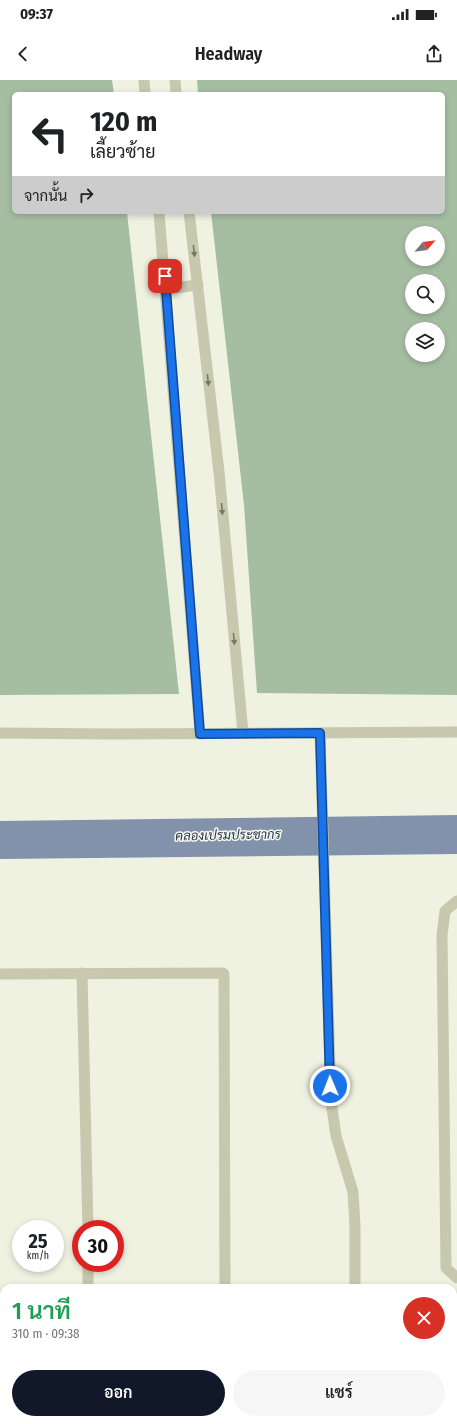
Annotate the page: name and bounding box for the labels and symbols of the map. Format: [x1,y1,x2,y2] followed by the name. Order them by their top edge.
[405,226,445,266] north arrow
[191,245,197,257] one-way arrow
[148,259,182,293] pin
[205,374,212,386] one-way arrow
[219,503,225,515] one-way arrow
[231,633,237,645] one-way arrow
[175,827,282,843] water label: คลองเปรมประชากร
[309,1065,351,1107] position arrow
[72,1220,124,1272] speed limit sign: 30

